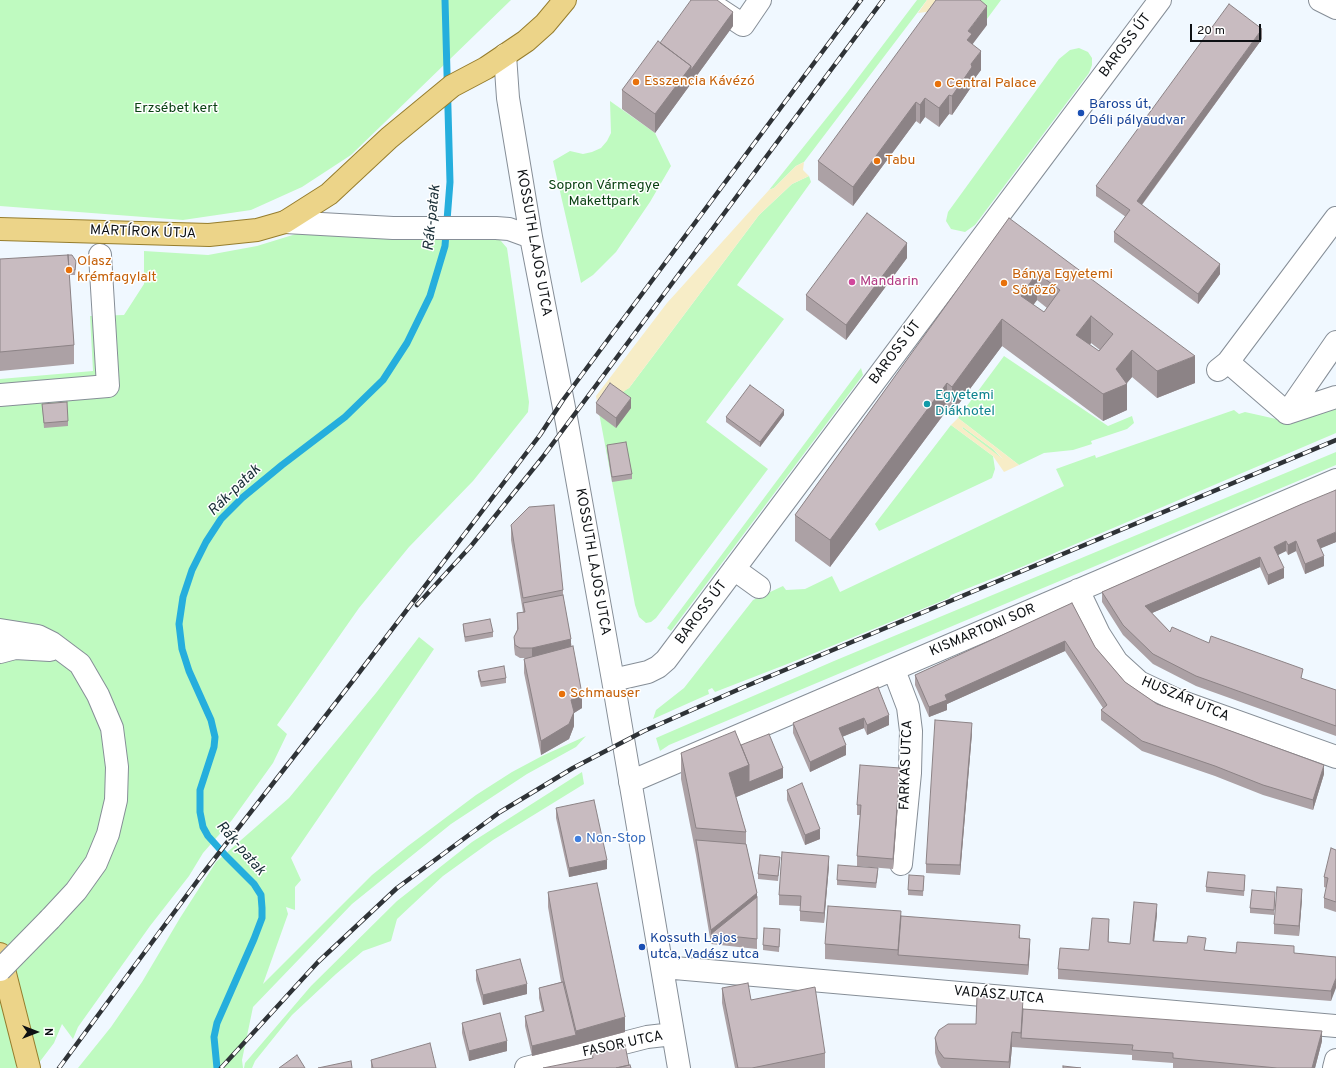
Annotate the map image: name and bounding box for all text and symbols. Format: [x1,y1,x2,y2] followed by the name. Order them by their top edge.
[1097,11,1155,81] street label: BAROSS ÚT
[1192,16,1263,42] scale bar
[1197,23,1225,39] text: 20 m
[644,74,755,90] place label: Esszencia Kávézó
[946,76,1036,92] place label: Central Palace
[631,77,641,87] marker: Esszencia Kávézó
[933,79,943,89] marker: Central Palace
[1089,97,1185,130] place label: Baross út, Déli pályaudvar
[134,101,218,117] park label: Erzsébet kert
[1076,108,1086,118] marker: Baross út, Déli pályaudvar
[885,153,915,169] place label: Tabu
[872,156,882,166] marker: Tabu
[512,168,554,318] street label: KOSSUTH LAJOS UTCA
[548,178,660,210] park label: Sopron Vármegye Makettpark
[421,184,445,252] water label: Rák-patak
[90,223,196,243] street label: MÁRTÍROK ÚTJA
[77,254,157,286] place label: Olasz krémfagylalt
[64,265,74,275] marker: Olasz krémfagylalt
[1012,267,1113,300] place label: Bánya Egyetemi Söröző
[860,274,919,290] place label: Mandarin
[847,277,857,287] marker: Mandarin
[999,278,1009,288] marker: Bánya Egyetemi Söröző
[867,318,925,388] street label: BAROSS ÚT
[935,388,995,420] place label: Egyetemi Diákhotel
[922,399,932,409] marker: Egyetemi Diákhotel
[205,461,265,521] water label: Rák-patak
[571,487,613,637] street label: KOSSUTH LAJOS UTCA
[673,578,731,648] street label: BAROSS ÚT
[928,601,1038,661] street label: KISMARTONI SOR
[1138,674,1232,726] street label: HUSZÁR UTCA
[570,686,640,702] place label: Schmauser
[557,689,567,699] marker: Schmauser
[897,720,917,810] street label: FARKAS UTCA
[211,818,269,880] water label: Rák-patak
[586,831,646,847] place label: Non-Stop
[573,834,583,844] marker: Non-Stop
[650,931,759,964] place label: Kossuth Lajos utca, Vadász utca
[637,942,647,952] marker: Kossuth Lajos utca, Vadász utca
[953,984,1045,1008] street label: VADÁSZ UTCA
[16,1012,56,1052] north arrow
[41,1028,55,1036] text: N
[581,1028,665,1062] street label: FASOR UTCA

